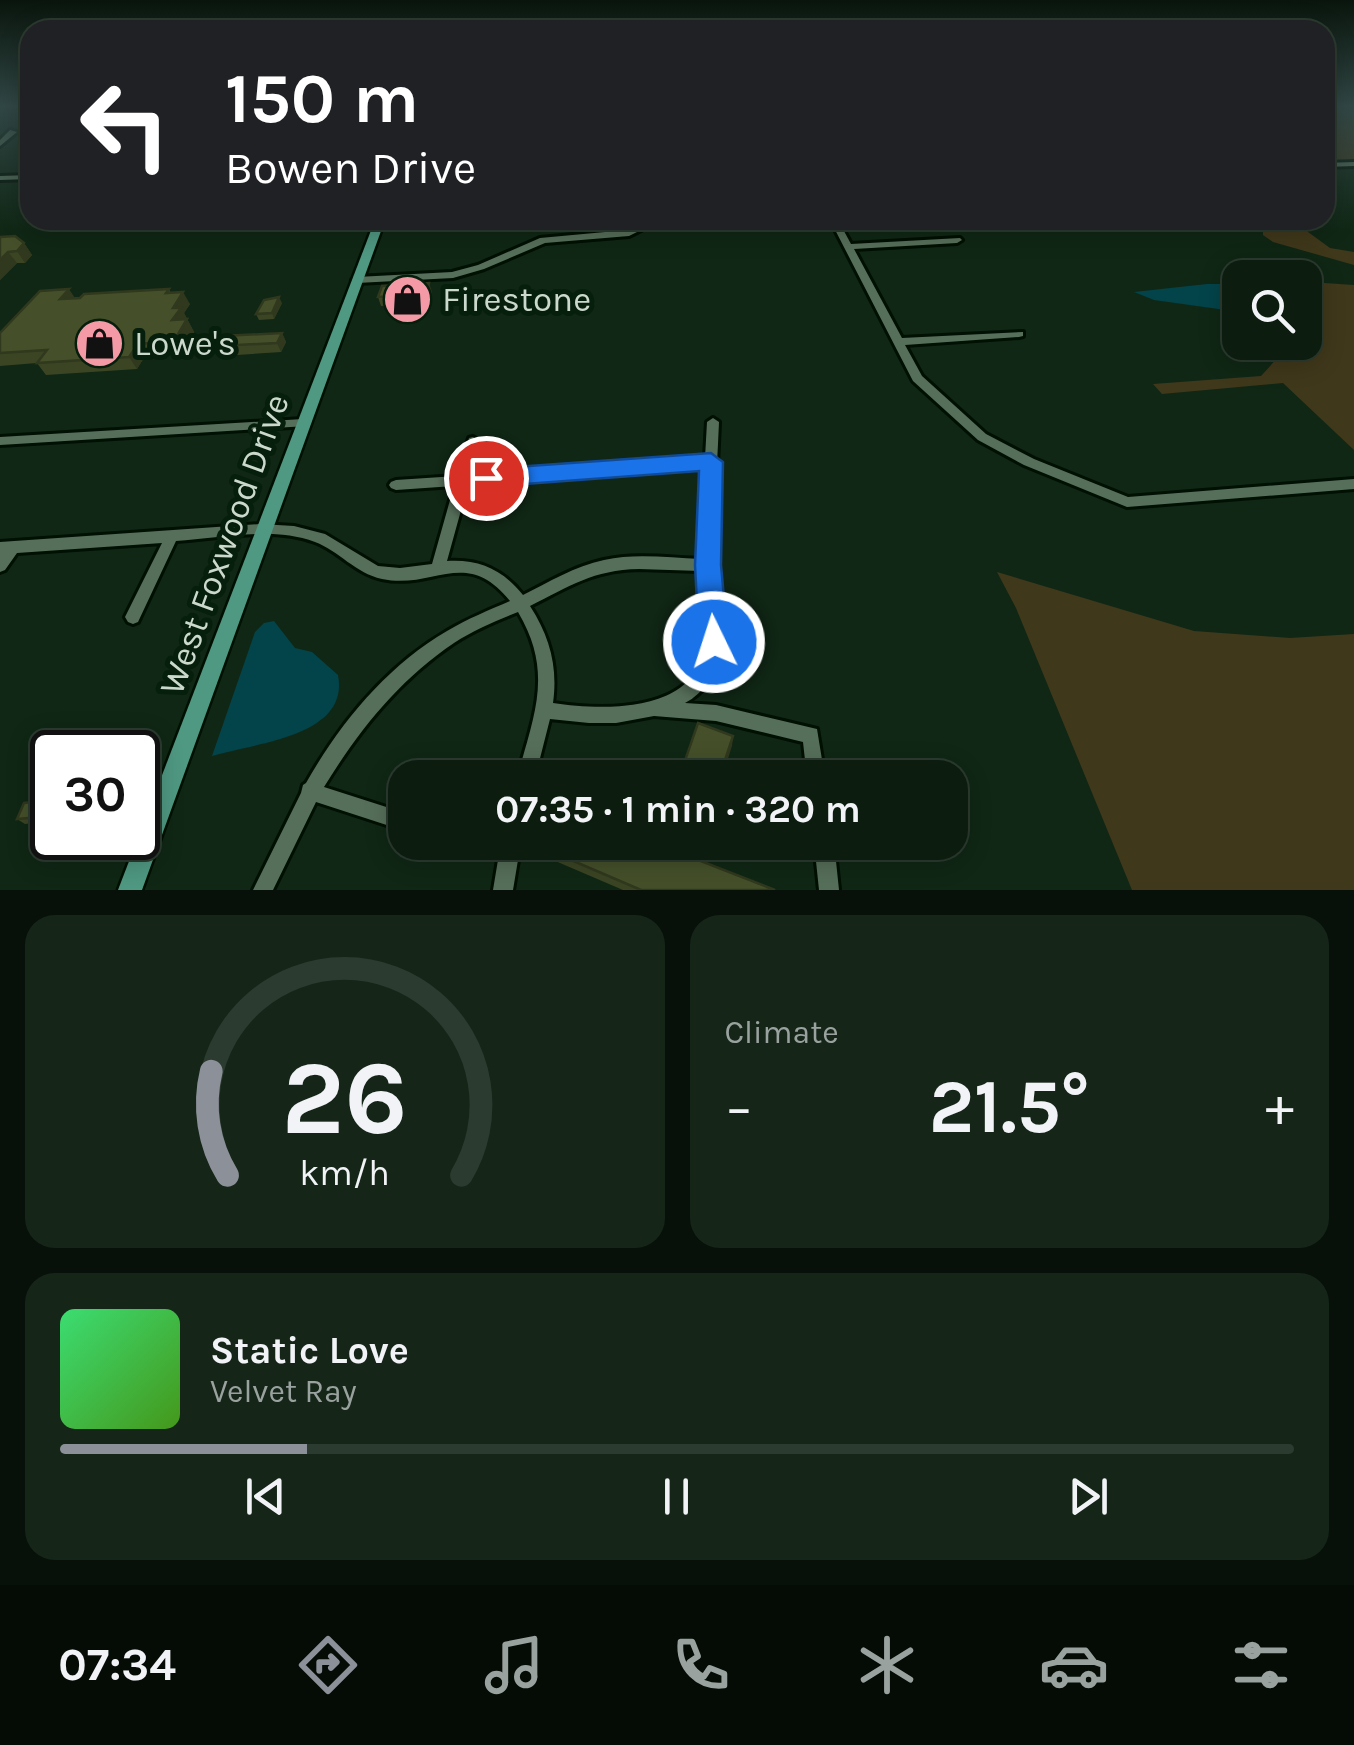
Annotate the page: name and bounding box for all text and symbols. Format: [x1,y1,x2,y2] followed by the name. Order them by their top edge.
[225,58,419,140] text: 150 m
[60,60,190,190] icon: left
[225,142,476,194] text: Bowen Drive
[1222,260,1322,360] map controls
[1222,260,1322,360] button: search
[381,273,433,325] shop icon: Firestone
[442,279,591,320] place label: Firestone
[73,317,125,369] shop icon: Lowe's
[134,323,236,364] place label: Lowe's
[151,388,298,700] street label: West Foxwood Drive
[444,436,529,521] pin
[459,451,514,506] icon: arrive
[662,590,766,694] position arrow
[30,730,160,860] speed limit sign: 30
[495,787,861,832] text: 07:35 · 1 min · 320 m
[725,1014,839,1051] text: Climate
[282,1038,408,1159] text: 26
[929,1063,1090,1151] text: 21.5°
[725,1075,753,1139] text: −
[1265,1075,1294,1139] text: +
[299,1152,390,1194] text: km/h
[210,1328,409,1373] text: Static Love
[210,1373,357,1410] text: Velvet Ray
[238,1469,293,1524] icon: previous
[649,1469,704,1524] icon: pause
[1061,1469,1116,1524] icon: next
[293,1630,363,1700] icon: directions
[479,1630,549,1700] icon: music
[666,1630,736,1700] icon: phone
[852,1630,922,1700] icon: climate
[1039,1630,1109,1700] icon: car
[1226,1630,1296,1700] icon: filters
[58,1639,176,1691] text: 07:34

